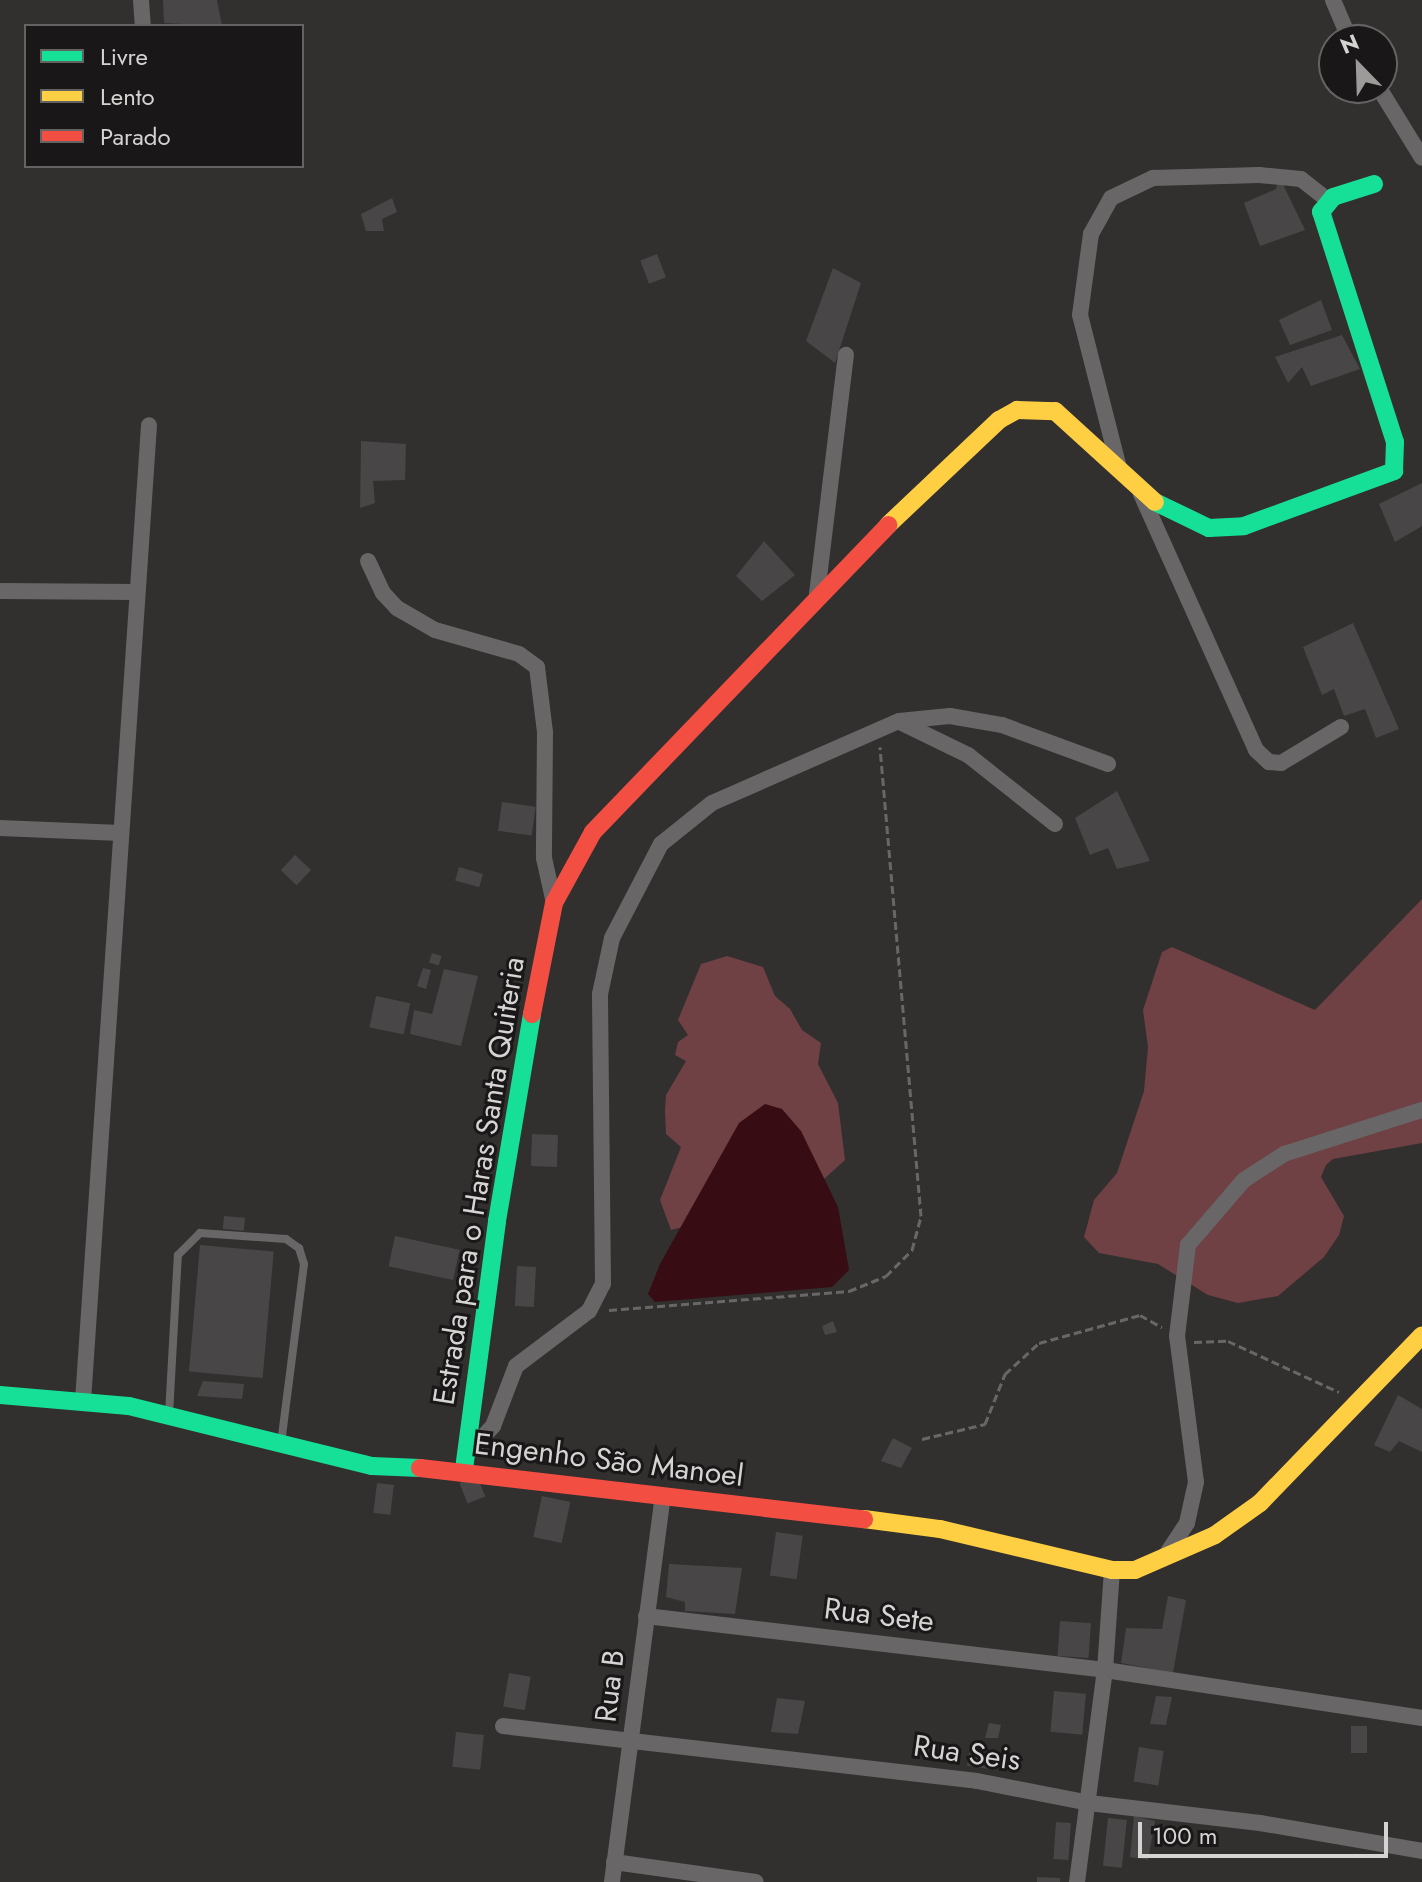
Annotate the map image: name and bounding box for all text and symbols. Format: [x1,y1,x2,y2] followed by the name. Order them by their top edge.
[24,24,304,168] legend
[1318,24,1398,104] north arrow
[1335,26,1364,62] text: N
[100,39,148,74] text: Livre
[100,79,155,114] text: Lento
[100,119,171,154] text: Parado
[426,954,532,1408] street label: Estrada para o Haras Santa Quiteria
[472,1426,746,1494] street label: Engenho São Manoel
[822,1590,936,1640] street label: Rua Sete
[588,1648,632,1724] street label: Rua B
[911,1728,1023,1778] street label: Rua Seis
[1142,1806,1392,1856] scale bar
[1152,1818,1218,1853] text: 100 m

